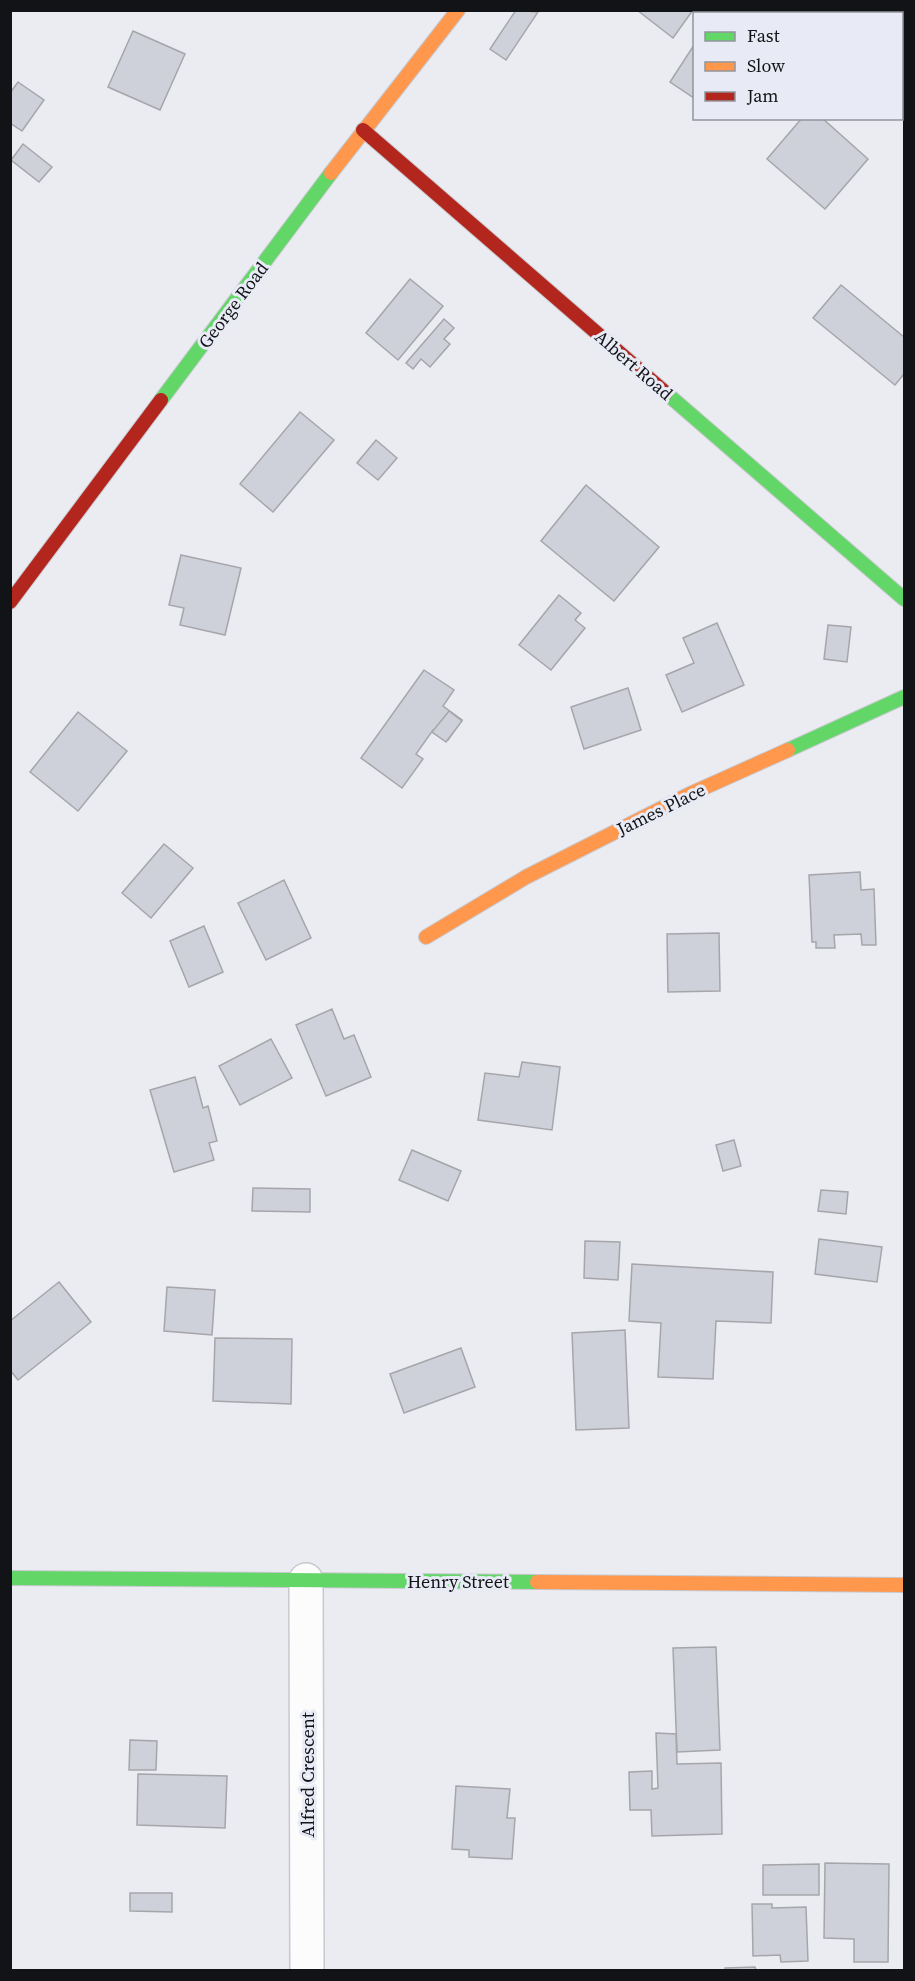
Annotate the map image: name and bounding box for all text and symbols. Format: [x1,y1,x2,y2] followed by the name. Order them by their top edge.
[693,12,903,120] legend
[747,23,780,48] text: Fast
[747,53,785,78] text: Slow
[746,83,779,108] text: Jam
[192,257,274,353] street label: George Road
[590,324,678,406] street label: Albert Road
[612,777,709,842] street label: James Place
[407,1569,509,1594] street label: Henry Street
[295,1712,320,1838] street label: Alfred Crescent

